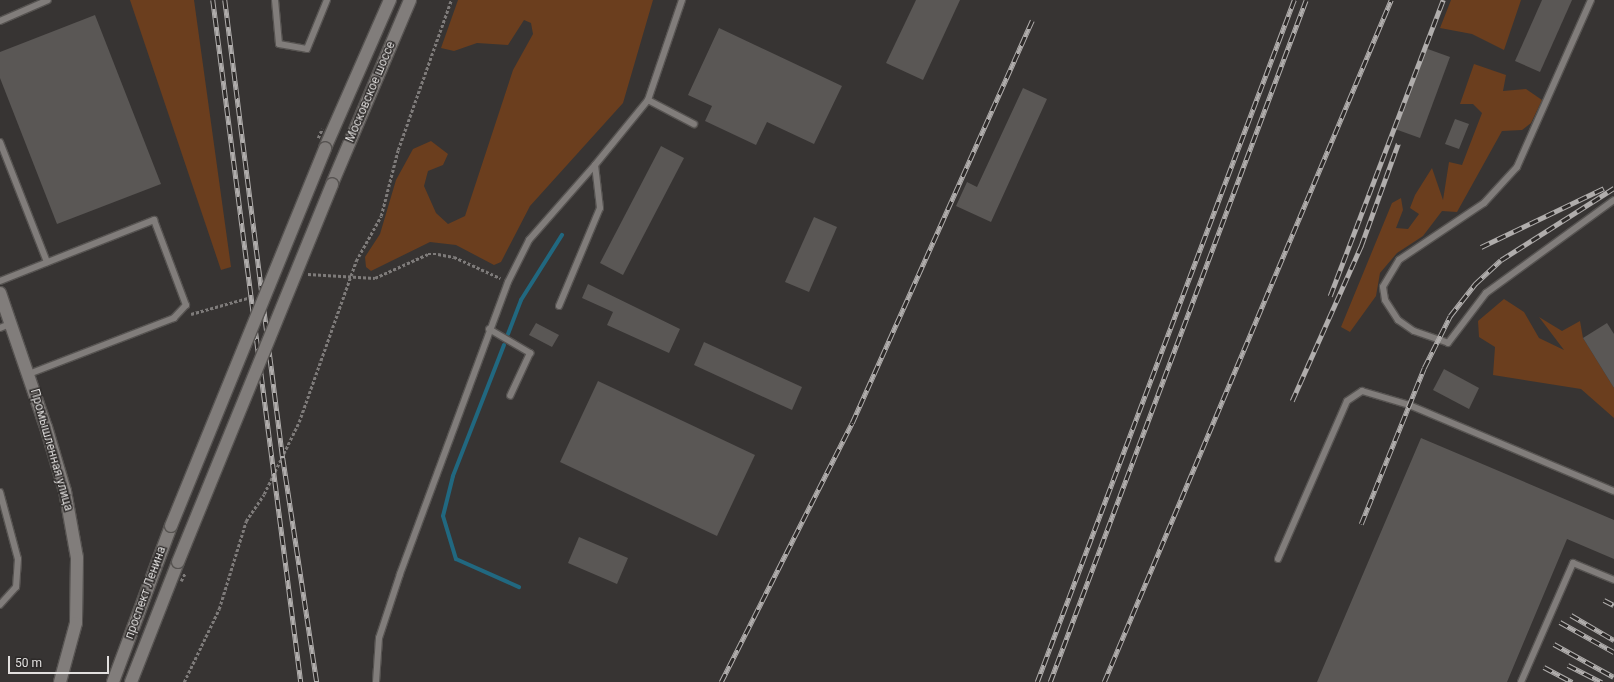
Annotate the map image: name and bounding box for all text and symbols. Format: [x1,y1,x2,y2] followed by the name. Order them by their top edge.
[343,39,399,145] street label: Московское шоссе
[27,387,75,513] street label: Промышленная улица
[123,545,169,641] street label: проспект Ленина
[10,648,111,674] scale bar
[15,656,42,670] text: 50 m

